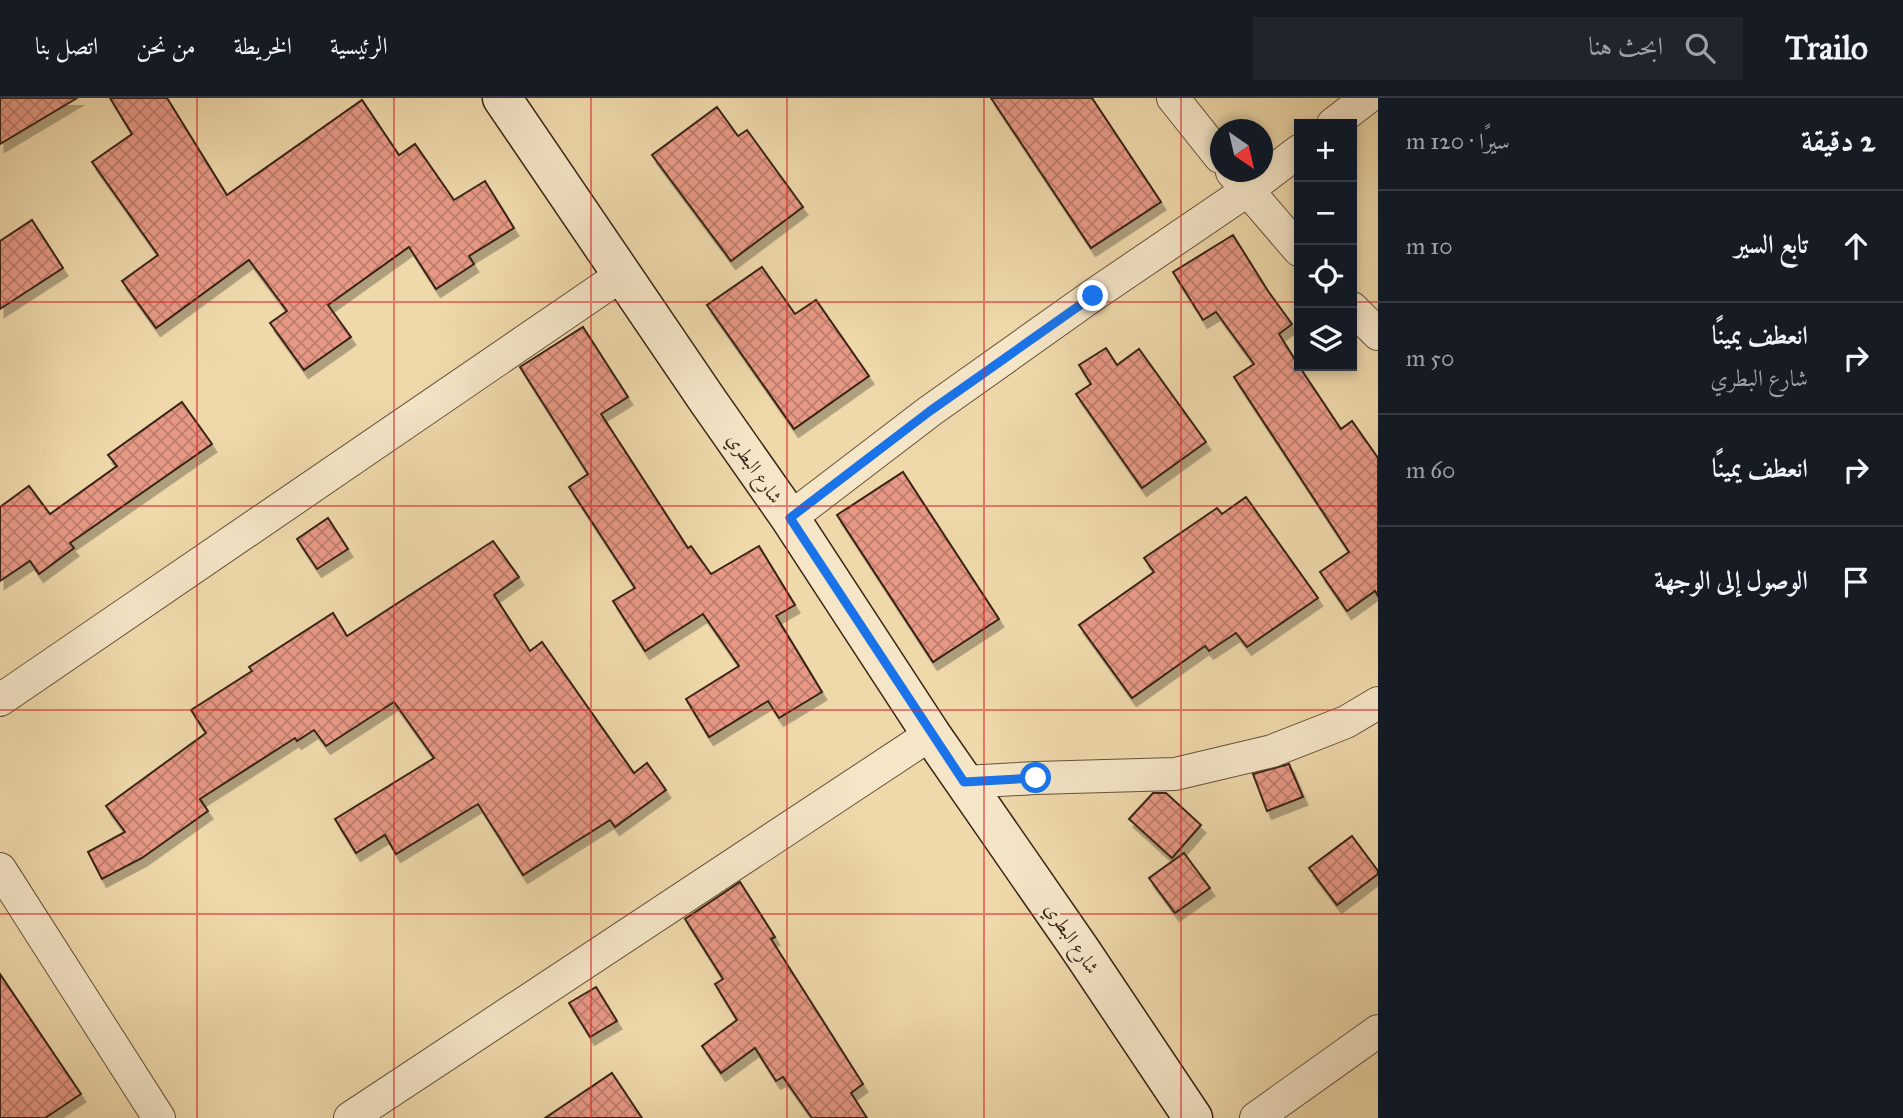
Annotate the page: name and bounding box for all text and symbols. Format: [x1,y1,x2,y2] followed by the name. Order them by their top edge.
[1253,17,1743,80] search box
[1785,28,1868,68] text: Trailo
[1681,29,1719,67] icon: search
[1588,30,1663,62] text: ابحث هنا
[35,31,98,61] text: اتصل بنا
[136,31,196,61] text: من نحن
[234,31,292,61] text: الخريطة
[330,31,388,61] text: الرئيسية
[1210,119,1273,182] north arrow
[1294,119,1357,371] map controls
[1294,119,1357,182] button: +
[1801,123,1875,159] text: 2 دقيقة
[1406,127,1510,155] text: سيرًا · 120 m
[1294,182,1357,245] button: −
[1837,227,1875,265] icon: ahead
[1735,228,1808,260] text: تابع السير
[1406,232,1453,260] text: 10 m
[1294,245,1357,308] button: locate
[1077,280,1108,311] route end
[1294,308,1357,371] button: layers
[1712,319,1808,351] text: انعطف يمينًا
[1837,339,1875,377] icon: right
[1406,344,1454,372] text: 50 m
[1710,364,1808,392] text: شارع البطري
[719,428,788,510] street label: شارع البطري
[1837,451,1875,489] icon: right
[1712,452,1808,484] text: انعطف يمينًا
[1406,456,1455,484] text: 60 m
[1837,563,1875,601] icon: arrive
[1654,564,1808,596] text: الوصول إلى الوجهة
[1020,762,1051,793] route start
[1037,898,1104,980] street label: شارع البطري

